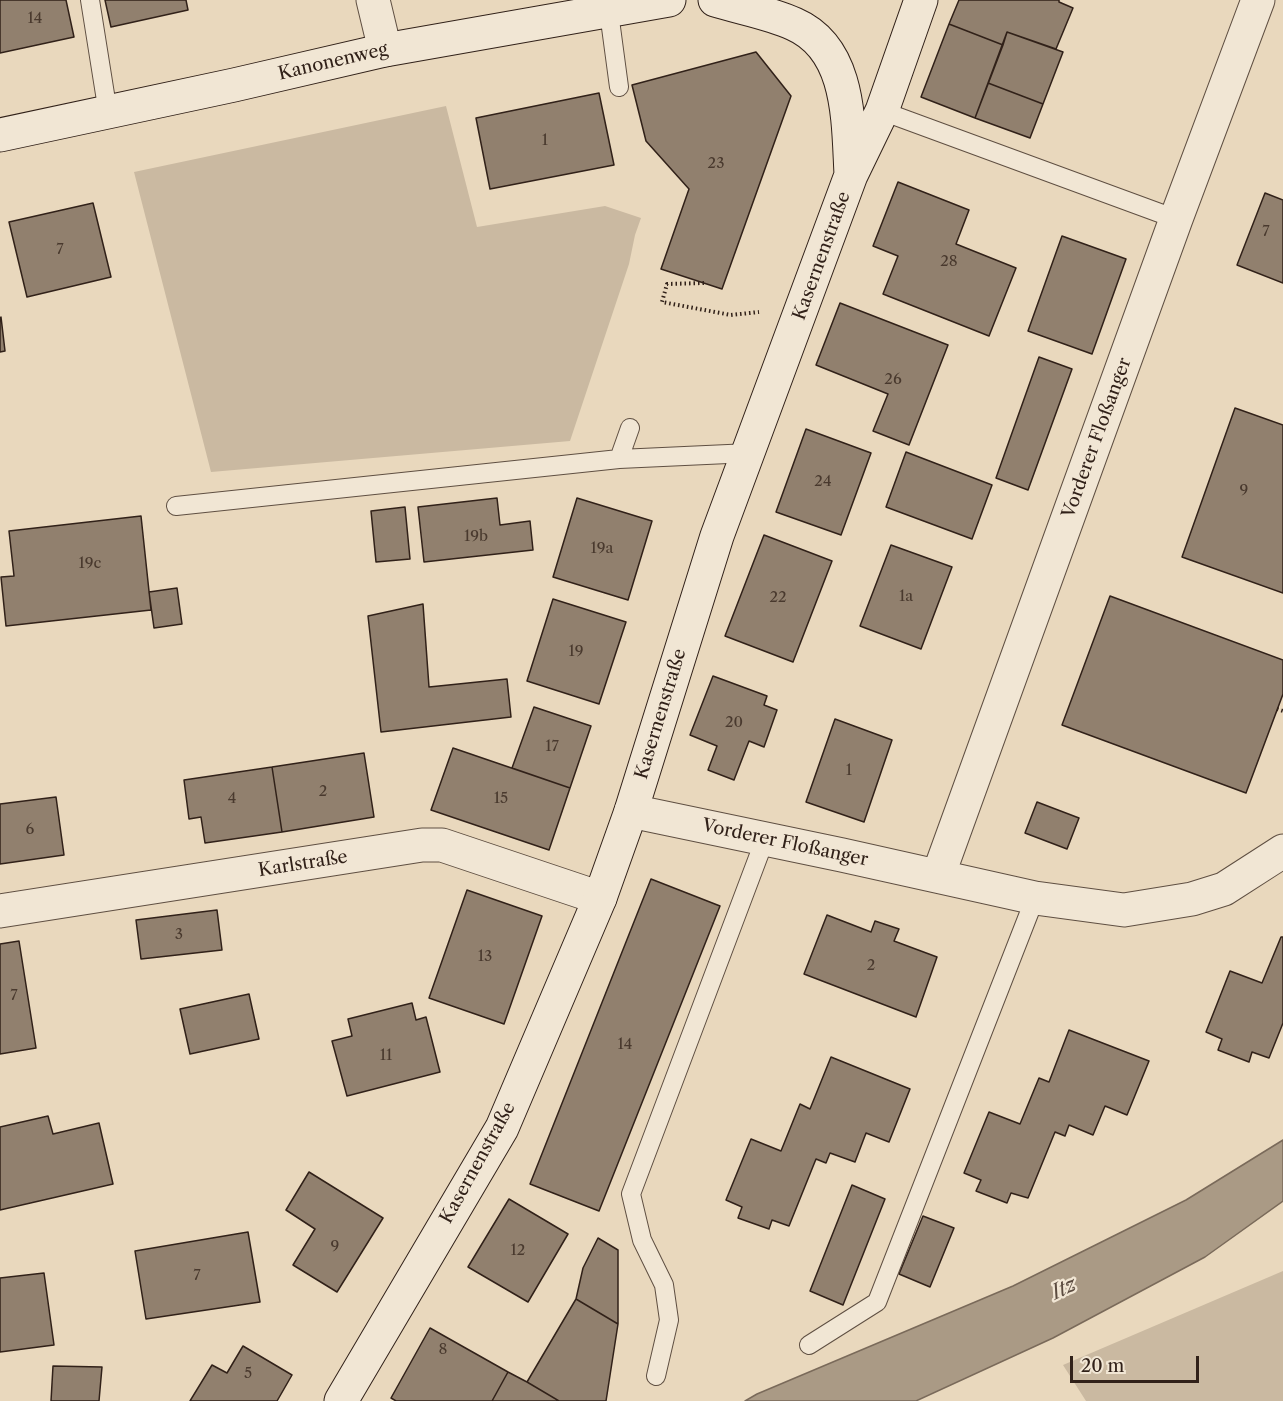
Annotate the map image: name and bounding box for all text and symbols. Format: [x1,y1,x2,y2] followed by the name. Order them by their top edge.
[28,10,42,28] house number: 14
[276,39,390,85] street label: Kanonenweg
[542,132,548,150] house number: 1
[708,155,724,173] house number: 23
[789,189,855,323] street label: Kasernenstraße
[1262,223,1270,241] house number: 7
[56,241,64,259] house number: 7
[940,253,958,271] house number: 28
[1058,355,1136,521] street label: Vorderer Floßanger
[884,371,902,389] house number: 26
[814,473,832,491] house number: 24
[1240,482,1248,500] house number: 9
[464,528,488,546] house number: 19b
[590,540,614,558] house number: 19a
[79,555,101,573] house number: 19c
[899,588,913,606] house number: 1a
[769,589,787,607] house number: 22
[568,643,584,661] house number: 19
[631,646,691,782] street label: Kasernenstraße
[725,714,743,732] house number: 20
[545,738,559,756] house number: 17
[846,762,852,780] house number: 1
[319,783,327,801] house number: 2
[228,790,236,808] house number: 4
[494,790,508,808] house number: 15
[700,815,870,871] street label: Vorderer Floßanger
[26,821,34,839] house number: 6
[257,846,349,882] street label: Karlstraße
[175,926,183,944] house number: 3
[478,948,492,966] house number: 13
[867,957,875,975] house number: 2
[10,987,18,1005] house number: 7
[618,1036,632,1054] house number: 14
[380,1047,392,1065] house number: 11
[436,1099,520,1227] street label: Kasernenstraße
[331,1238,339,1256] house number: 9
[511,1242,525,1260] house number: 12
[193,1267,201,1285] house number: 7
[1047,1273,1081,1305] water label: Itz
[439,1341,447,1359] house number: 8
[1073,1344,1202,1382] scale bar
[1081,1355,1124,1377] text: 20 m
[244,1365,252,1383] house number: 5

